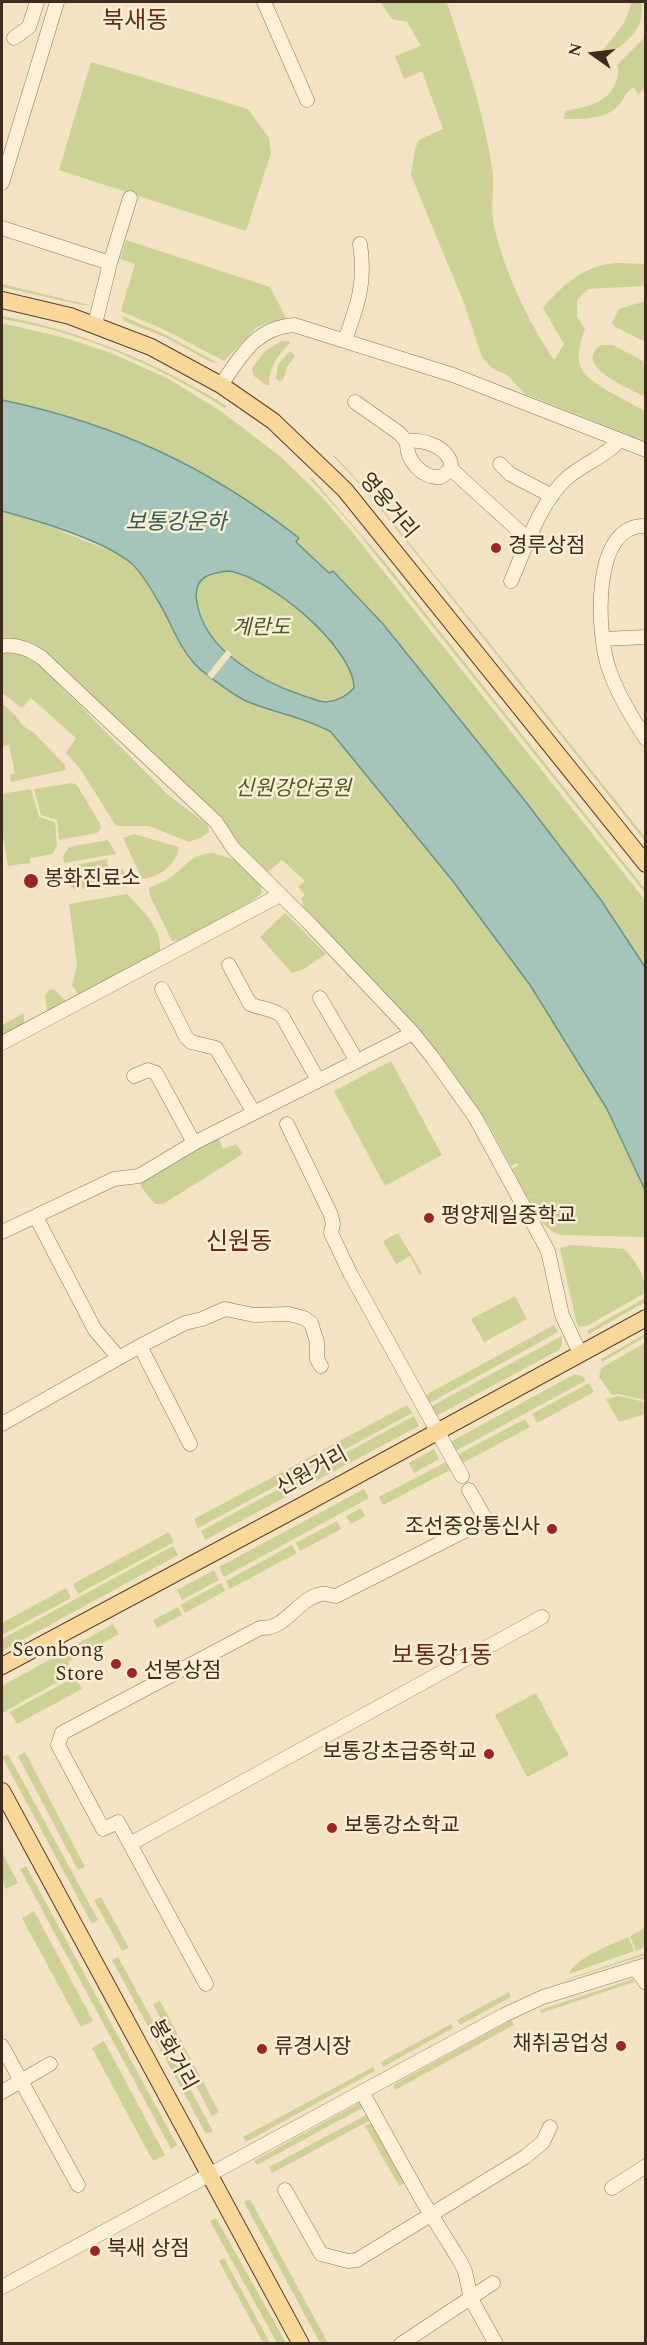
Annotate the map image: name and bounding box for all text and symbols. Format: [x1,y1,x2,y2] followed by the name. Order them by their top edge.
[102,9,168,37] district label: 북새동
[563,24,623,84] north arrow
[562,40,589,59] text: N
[353,469,421,545] street label: 영웅거리
[125,512,227,538] water label: 보통강운하
[508,535,585,561] place label: 경루상점
[489,541,503,555] marker: 경루상점
[232,617,290,643] park label: 계란도
[235,778,351,804] park label: 신원강안공원
[44,868,141,894] place label: 봉화진료소
[22,872,40,890] marker: 봉화진료소
[441,1205,576,1231] place label: 평양제일중학교
[422,1211,436,1225] marker: 평양제일중학교
[206,1230,272,1258] district label: 신원동
[273,1443,353,1503] street label: 신원거리
[405,1516,540,1542] place label: 조선중앙통신사
[545,1522,559,1536] marker: 조선중앙통신사
[12,1639,104,1689] place label: Seonbong Store
[392,1644,492,1672] district label: 보통강1동
[109,1657,123,1671] marker: Seonbong Store
[144,1660,221,1686] place label: 선봉상점
[125,1666,139,1680] marker: 선봉상점
[322,1741,477,1767] place label: 보통강초급중학교
[482,1747,496,1761] marker: 보통강초급중학교
[344,1815,460,1841] place label: 보통강소학교
[325,1821,339,1835] marker: 보통강소학교
[141,2016,201,2096] street label: 봉화거리
[512,2033,609,2059] place label: 채취공업성
[274,2036,351,2062] place label: 류경시장
[614,2039,628,2053] marker: 채취공업성
[255,2042,269,2056] marker: 류경시장
[107,2238,190,2264] place label: 북새 상점
[88,2244,102,2258] marker: 북새 상점

